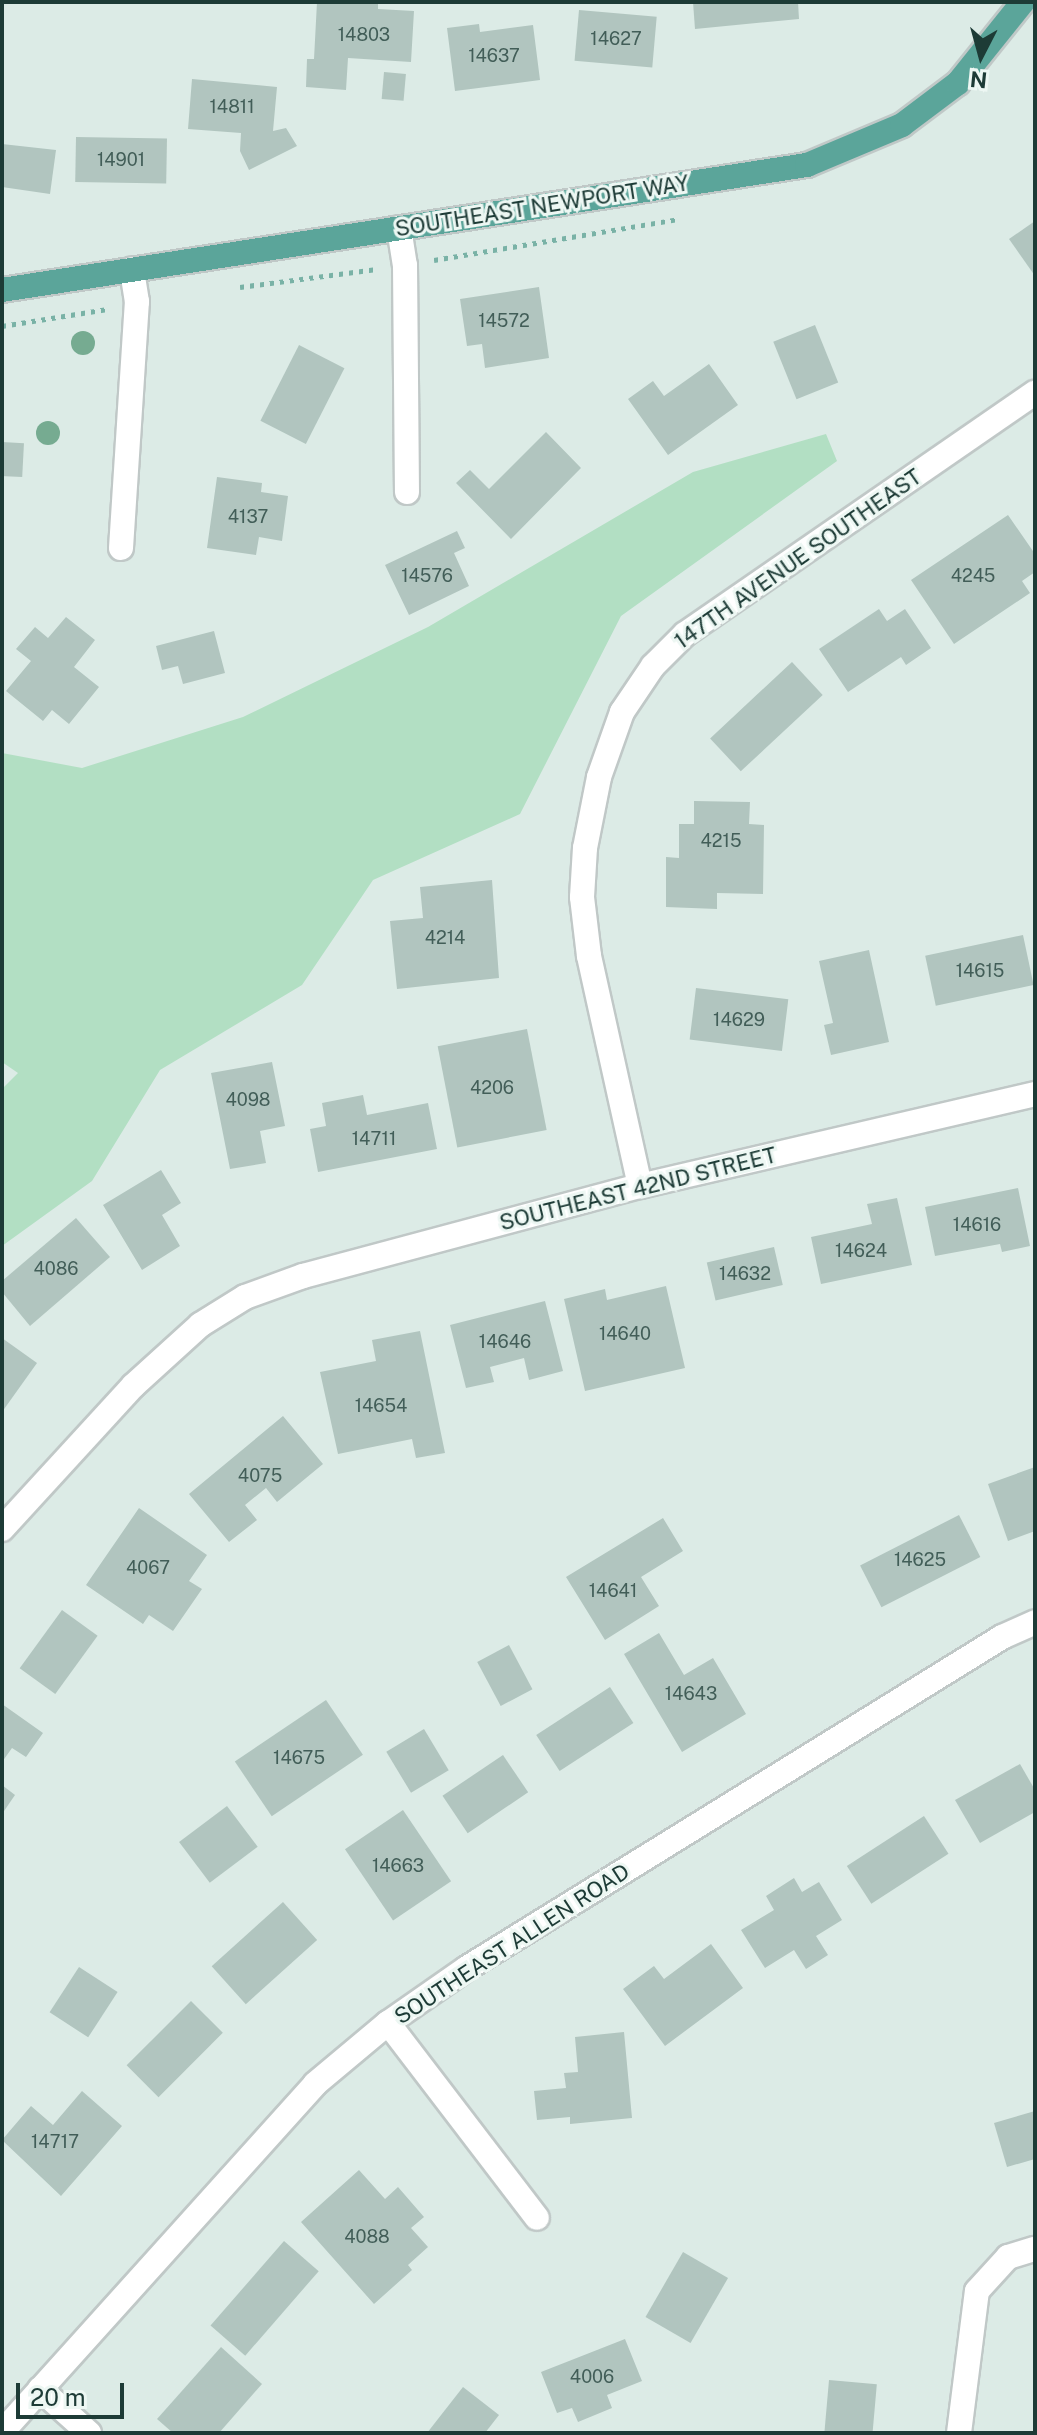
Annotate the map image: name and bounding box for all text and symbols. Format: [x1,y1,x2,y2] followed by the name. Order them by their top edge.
[941,16,1021,96] north arrow
[338,24,390,46] house number: 14803
[590,28,642,50] house number: 14627
[468,45,520,67] house number: 14637
[969,66,988,94] text: N
[210,96,254,118] house number: 14811
[97,149,145,171] house number: 14901
[393,170,691,242] street label: SOUTHEAST NEWPORT WAY
[478,310,530,332] house number: 14572
[669,463,927,655] street label: 147TH AVENUE SOUTHEAST
[228,506,268,528] house number: 4137
[401,565,453,587] house number: 14576
[951,565,995,587] house number: 4245
[701,830,741,852] house number: 4215
[425,927,465,949] house number: 4214
[956,960,1004,982] house number: 14615
[713,1009,765,1031] house number: 14629
[470,1077,514,1099] house number: 4206
[226,1089,270,1111] house number: 4098
[352,1128,396,1150] house number: 14711
[497,1142,779,1236] street label: SOUTHEAST 42ND STREET
[953,1214,1001,1236] house number: 14616
[835,1240,887,1262] house number: 14624
[34,1258,78,1280] house number: 4086
[719,1263,771,1285] house number: 14632
[599,1323,651,1345] house number: 14640
[479,1331,531,1353] house number: 14646
[355,1395,407,1417] house number: 14654
[238,1465,282,1487] house number: 4075
[894,1549,946,1571] house number: 14625
[126,1557,170,1579] house number: 4067
[589,1580,637,1602] house number: 14641
[665,1683,717,1705] house number: 14643
[273,1747,325,1769] house number: 14675
[372,1855,424,1877] house number: 14663
[390,1858,634,2030] street label: SOUTHEAST ALLEN ROAD
[31,2131,79,2153] house number: 14717
[344,2226,390,2248] house number: 4088
[570,2366,614,2388] house number: 4006
[20,2367,128,2417] scale bar
[30,2383,86,2411] text: 20 m

